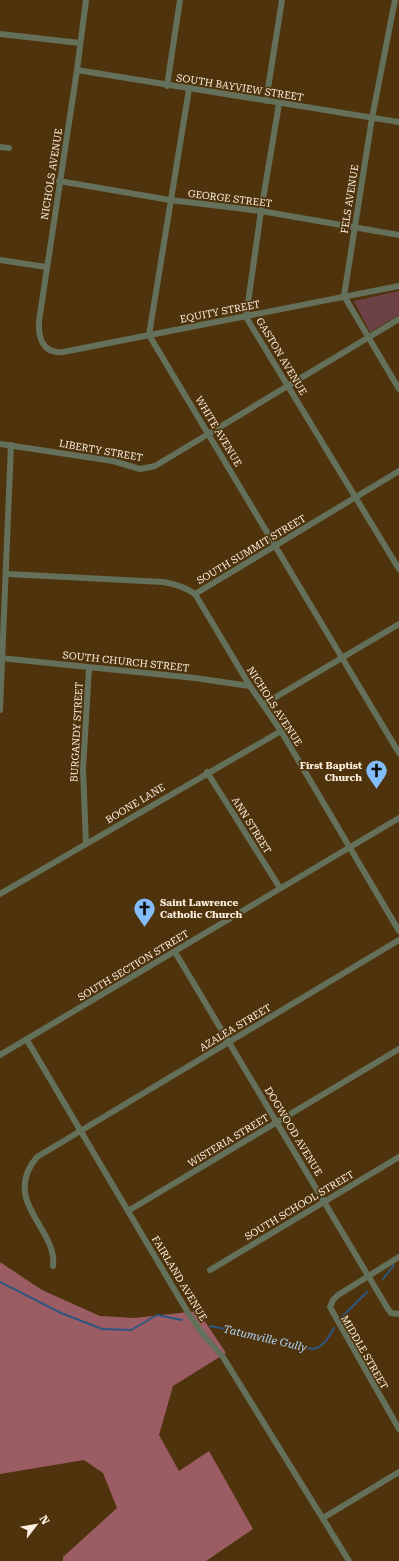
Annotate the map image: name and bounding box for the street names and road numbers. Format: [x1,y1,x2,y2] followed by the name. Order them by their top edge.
[176,72,305,103] street label: SOUTH BAYVIEW STREET
[39,128,64,221] street label: NICHOLS AVENUE
[339,164,360,234] street label: FELS AVENUE
[187,188,273,209] street label: GEORGE STREET
[179,298,261,325] street label: EQUITY STREET
[254,316,309,397] street label: GASTON AVENUE
[193,394,244,468] street label: WHITE AVENUE
[58,438,144,463] street label: LIBERTY STREET
[195,512,308,586] street label: SOUTH SUMMIT STREET
[62,649,190,674] street label: SOUTH CHURCH STREET
[245,665,304,748] street label: NICHOLS AVENUE
[68,681,85,782] street label: BURGANDY STREET
[104,781,167,825] street label: BOONE LANE
[230,795,274,856] street label: ANN STREET
[76,928,191,1003] street label: SOUTH SECTION STREET
[198,1002,273,1053] street label: AZALEA STREET
[263,1085,325,1178] street label: DOGWOOD AVENUE
[186,1112,271,1169] street label: WISTERIA STREET
[243,1168,356,1242] street label: SOUTH SCHOOL STREET
[150,1234,209,1323] street label: FAIRLAND AVENUE
[339,1314,390,1391] street label: MIDDLE STREET

